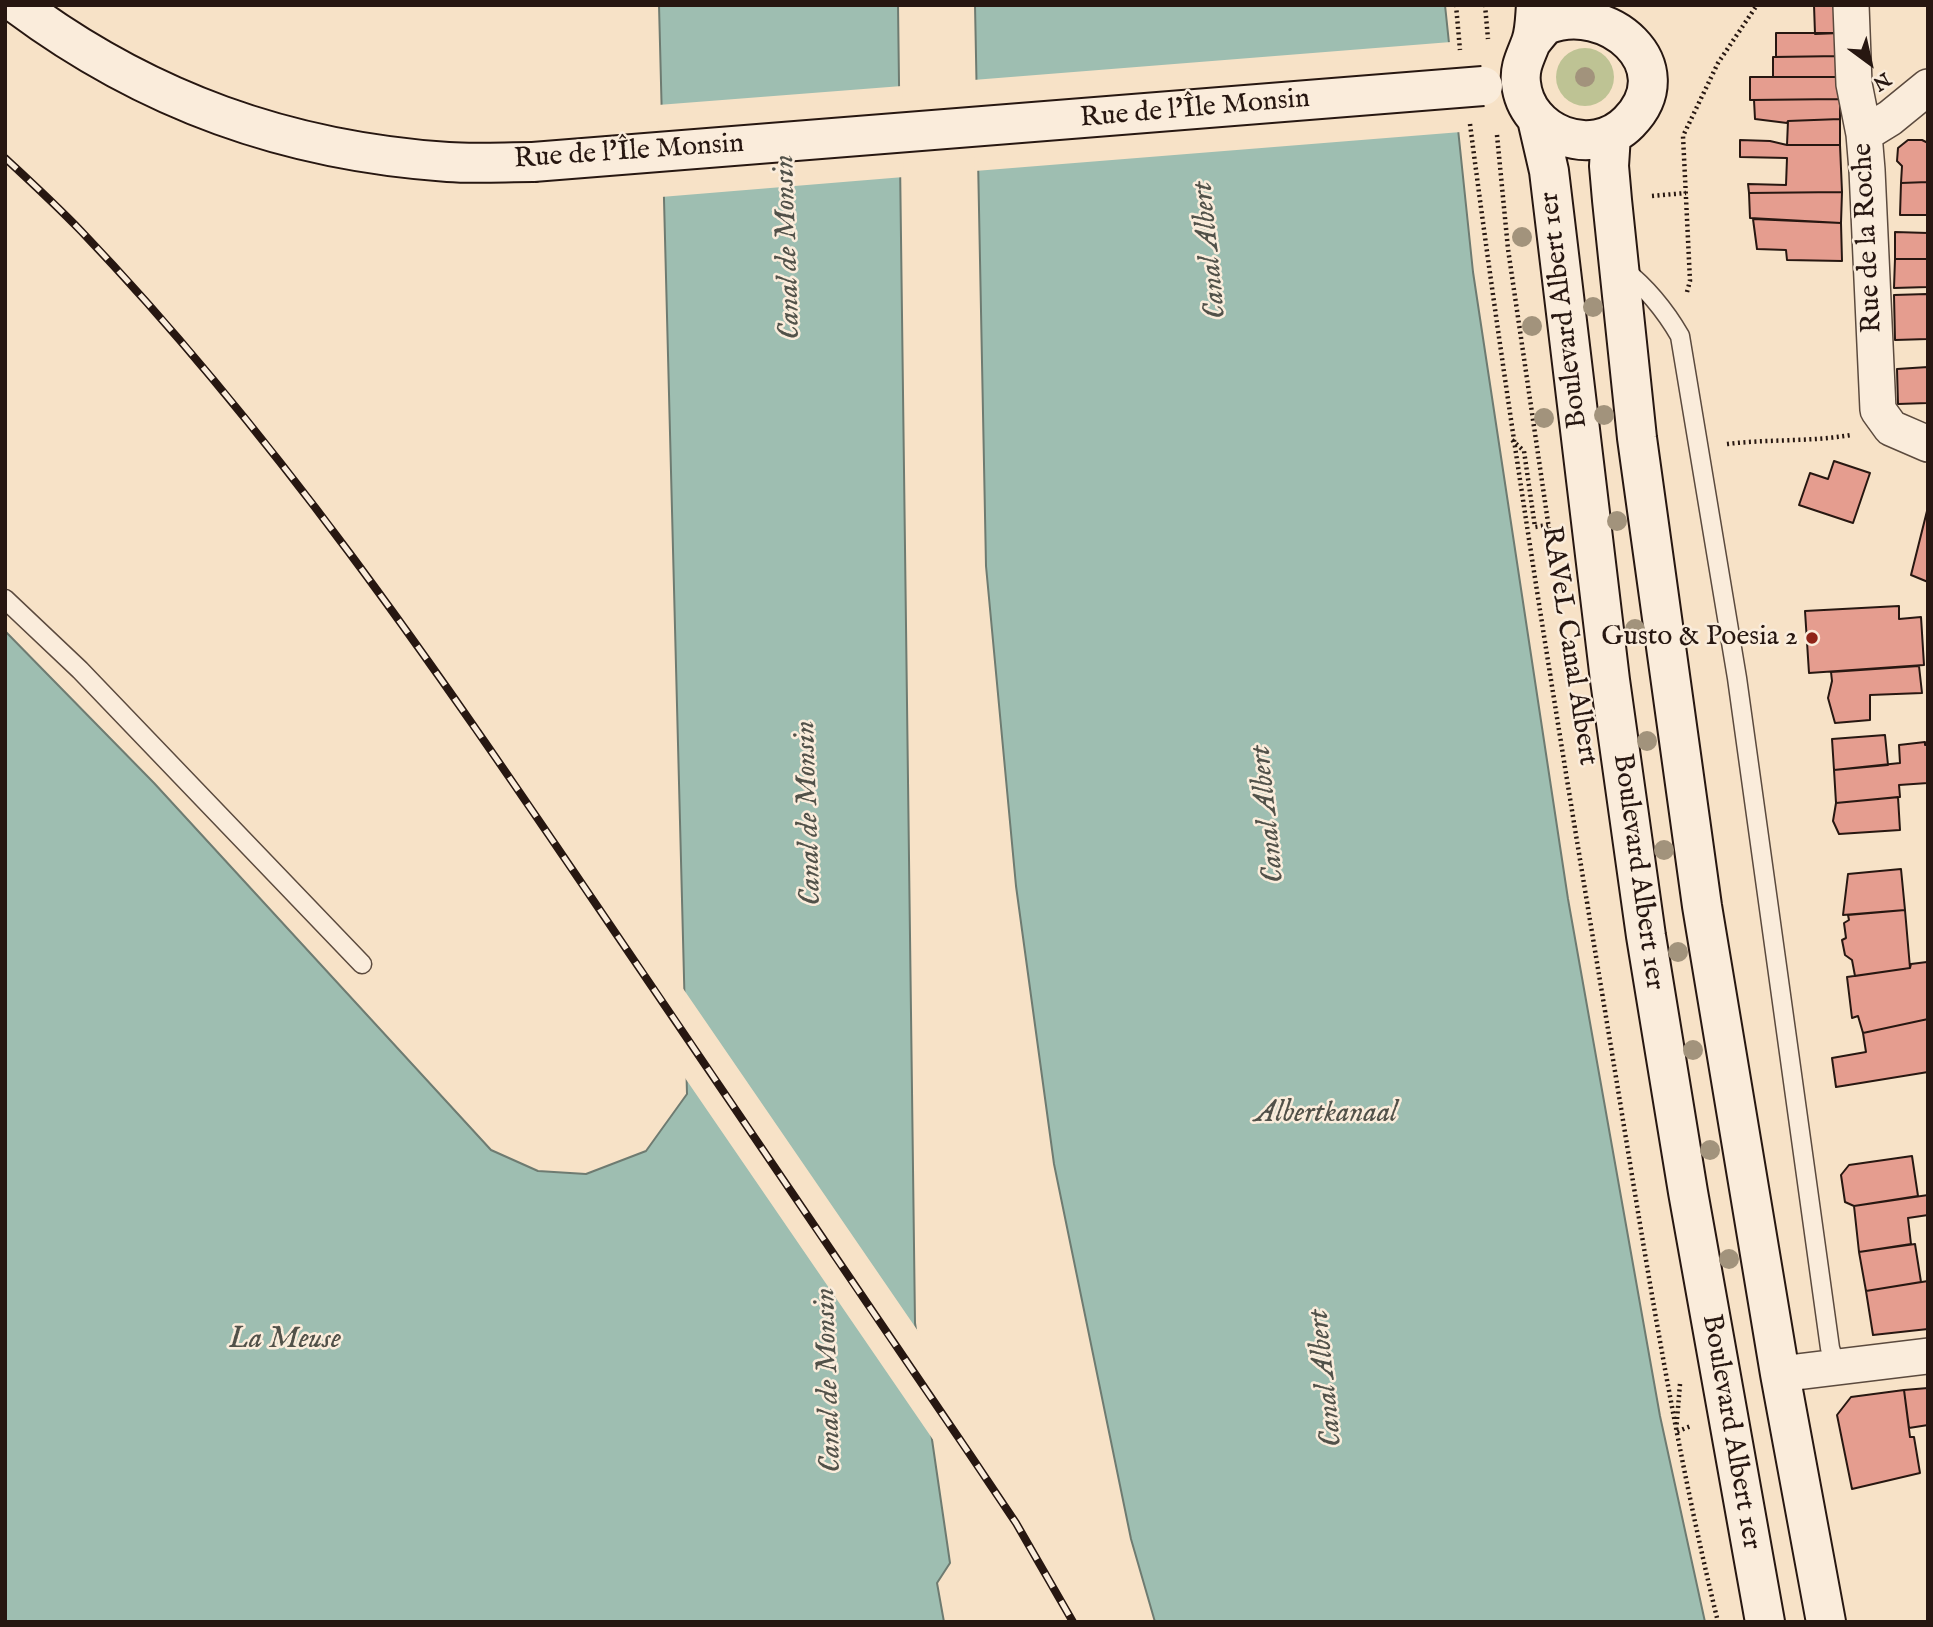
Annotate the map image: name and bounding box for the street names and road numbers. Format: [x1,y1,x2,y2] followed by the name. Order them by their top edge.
[1079,83,1311,137] street label: Rue de l'Île Monsin
[513,128,745,178] street label: Rue de l'Île Monsin
[1847,142,1891,334] street label: Rue de la Roche
[1534,190,1596,430] street label: Boulevard Albert 1er
[1532,524,1604,768] street label: RAVeL Canal Albert
[1604,752,1670,992] street label: Boulevard Albert 1er
[1693,1312,1767,1552] street label: Boulevard Albert 1er

